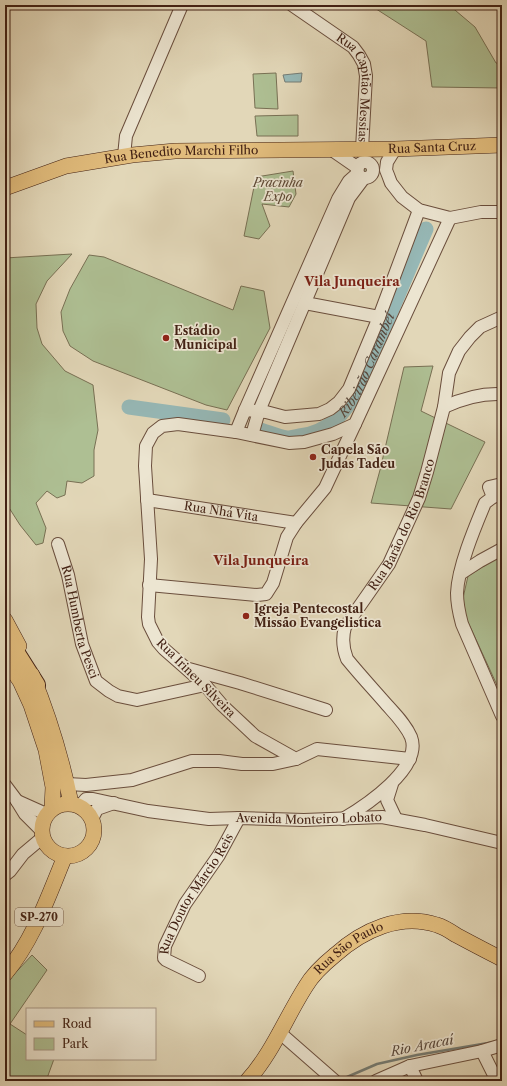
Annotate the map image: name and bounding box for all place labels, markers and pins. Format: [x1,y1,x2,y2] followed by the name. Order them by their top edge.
[174,323,237,352] place label: Estádio Municipal
[161,333,171,343] marker: Estádio Municipal
[319,442,395,471] place label: Capela São Judas Tadeu
[308,452,318,462] marker: Capela São Judas Tadeu
[254,601,382,630] place label: Igreja Pentecostal Missão Evangelistica
[241,611,251,621] marker: Igreja Pentecostal Missão Evangelistica

